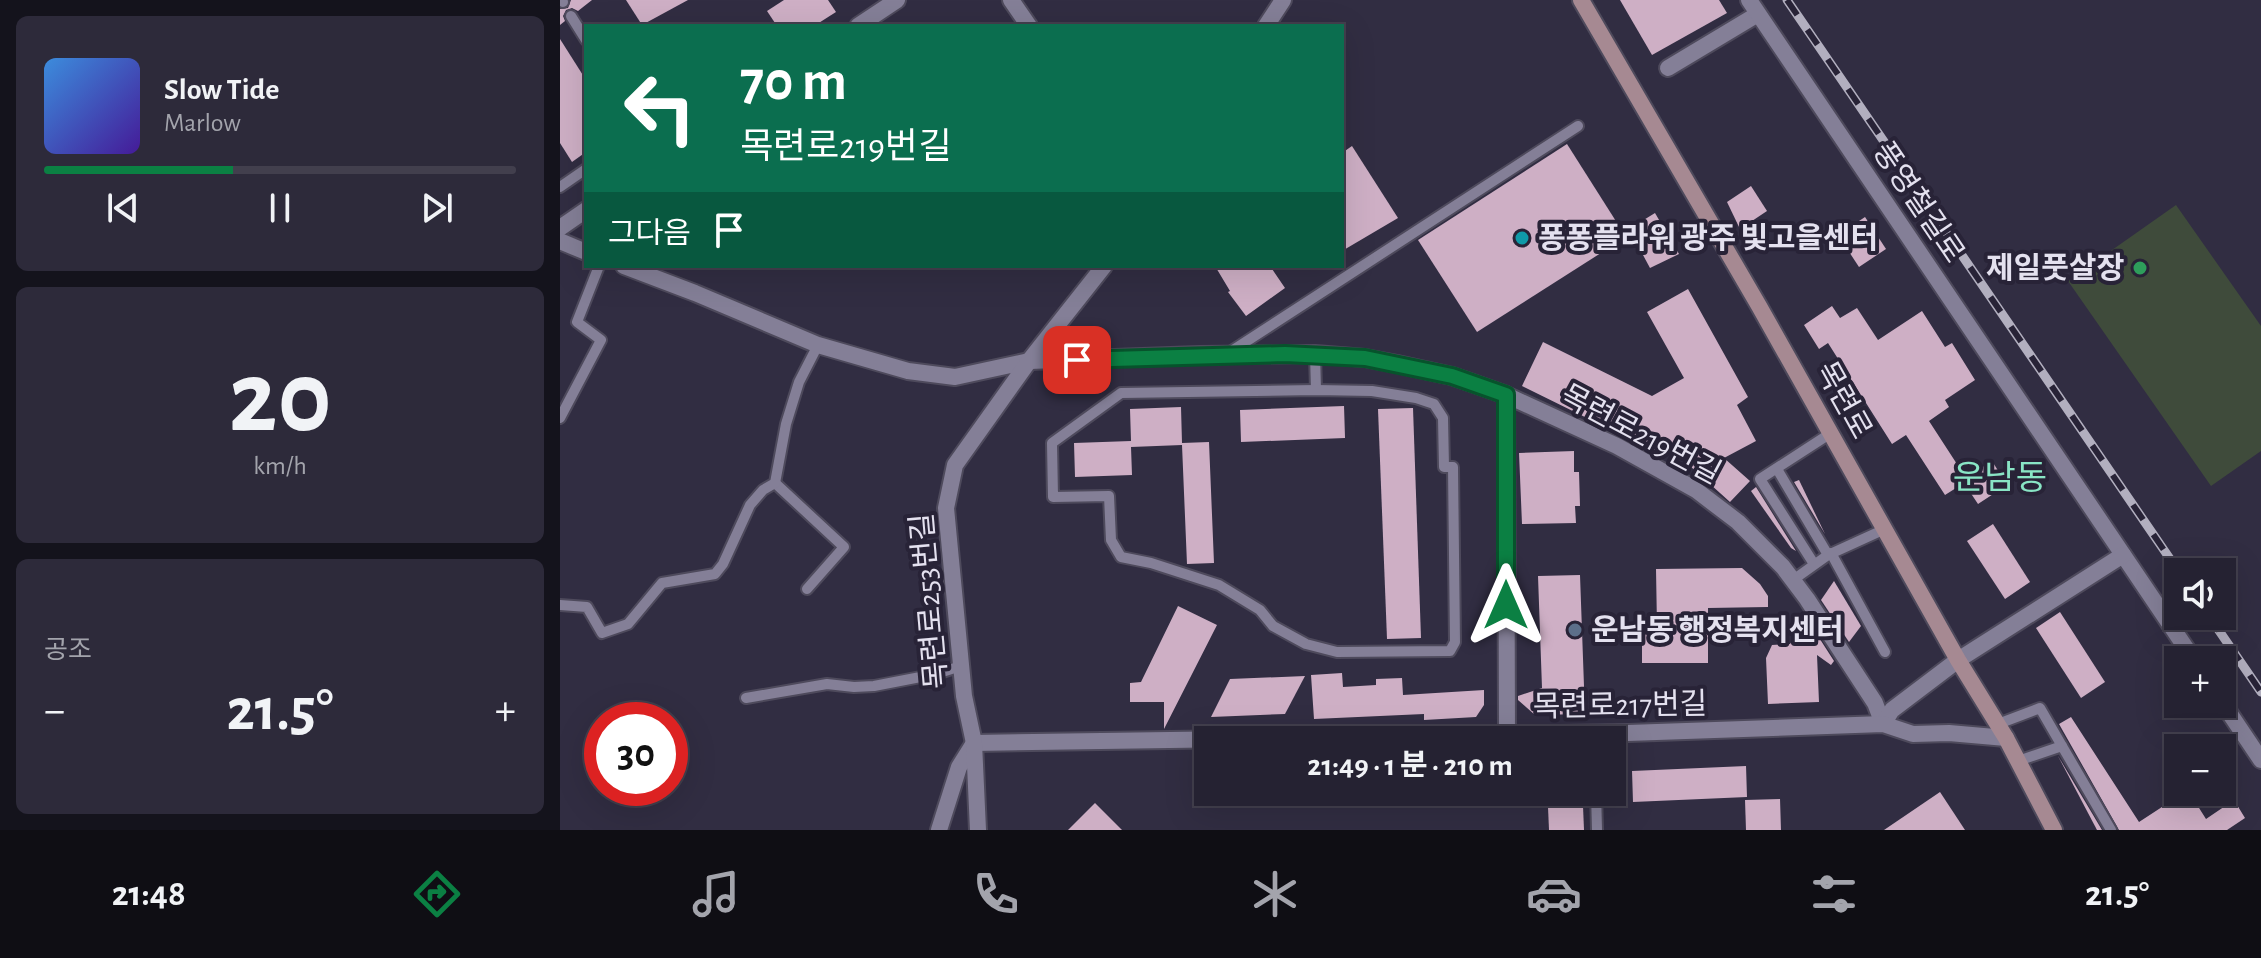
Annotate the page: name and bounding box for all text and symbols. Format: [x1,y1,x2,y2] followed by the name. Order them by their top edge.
[740,54,847,110] text: 70 m
[608,56,712,160] icon: left
[164,75,279,105] text: Slow Tide
[164,110,241,136] text: Marlow
[740,129,951,165] text: 목련로219번길
[1867,136,1970,268] street label: 풍영철길로
[101,186,145,230] icon: previous
[258,186,302,230] icon: pause
[415,186,459,230] icon: next
[707,208,751,252] icon: arrive
[608,219,691,249] text: 그다음
[1538,222,1878,254] place label: 퐁퐁플라워 광주 빛고을센터
[1513,229,1531,247] marker: 퐁퐁플라워 광주 빛고을센터
[1986,252,2124,284] place label: 제일풋살장
[2131,259,2149,277] marker: 제일풋살장
[1043,326,1111,394] pin
[1055,338,1099,382] icon: arrive
[228,347,332,451] text: 20
[1810,357,1877,444] street label: 목련로
[1556,379,1726,489] street label: 목련로219번길
[253,453,307,479] text: km/h
[1953,460,2047,496] district label: 운남동
[906,512,953,690] street label: 목련로253번길
[2164,558,2236,806] map controls
[2164,558,2236,630] button: sound
[1464,563,1548,647] position arrow
[1591,614,1844,646] place label: 운남동 행정복지센터
[1566,621,1584,639] marker: 운남동 행정복지센터
[44,637,92,663] text: 공조
[2164,646,2236,718] button: +
[226,681,334,741] text: 21.5°
[1533,688,1708,723] street label: 목련로217번길
[44,689,65,733] text: −
[495,689,516,733] text: +
[584,702,688,806] speed limit sign: 30
[2164,734,2236,806] button: −
[1307,751,1513,781] text: 21:49 · 1 분 · 210 m
[409,866,465,922] icon: directions
[688,866,744,922] icon: music
[968,866,1024,922] icon: phone
[1247,866,1303,922] icon: climate
[1526,866,1582,922] icon: car
[1806,866,1862,922] icon: filters
[112,876,186,912] text: 21:48
[2085,876,2149,912] text: 21.5°

